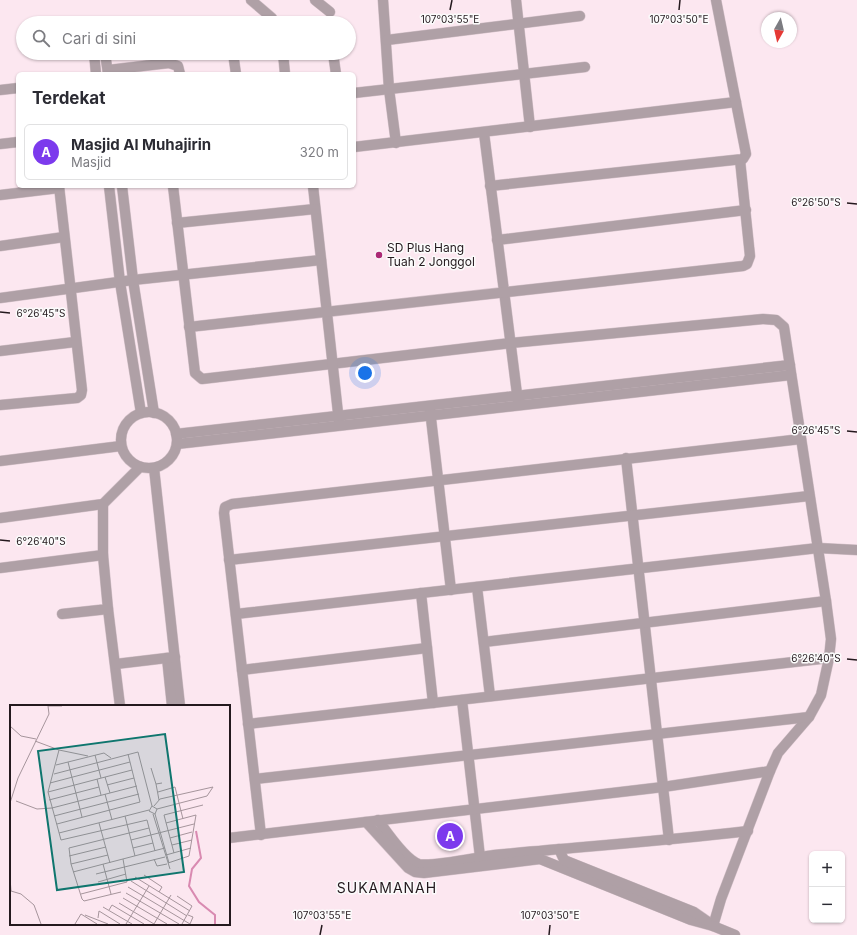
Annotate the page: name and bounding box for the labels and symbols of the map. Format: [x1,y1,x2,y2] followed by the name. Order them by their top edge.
[761,12,797,48] north arrow
[421,13,479,25] text: 107°03'55"E
[650,13,708,25] text: 107°03'50"E
[791,196,841,208] text: 6°26'50"S
[387,240,475,269] place label: SD Plus Hang Tuah 2 Jonggol
[374,250,384,260] marker: SD Plus Hang Tuah 2 Jonggol
[16,307,66,319] text: 6°26'45"S
[355,363,375,383] your location
[791,424,841,436] text: 6°26'45"S
[16,535,66,547] text: 6°26'40"S
[791,652,841,664] text: 6°26'40"S
[10,705,230,925] inset map
[437,821,463,851] pin: A
[337,879,437,896] district label: SUKAMANAH
[293,909,351,921] text: 107°03'55"E
[521,909,579,921] text: 107°03'50"E

